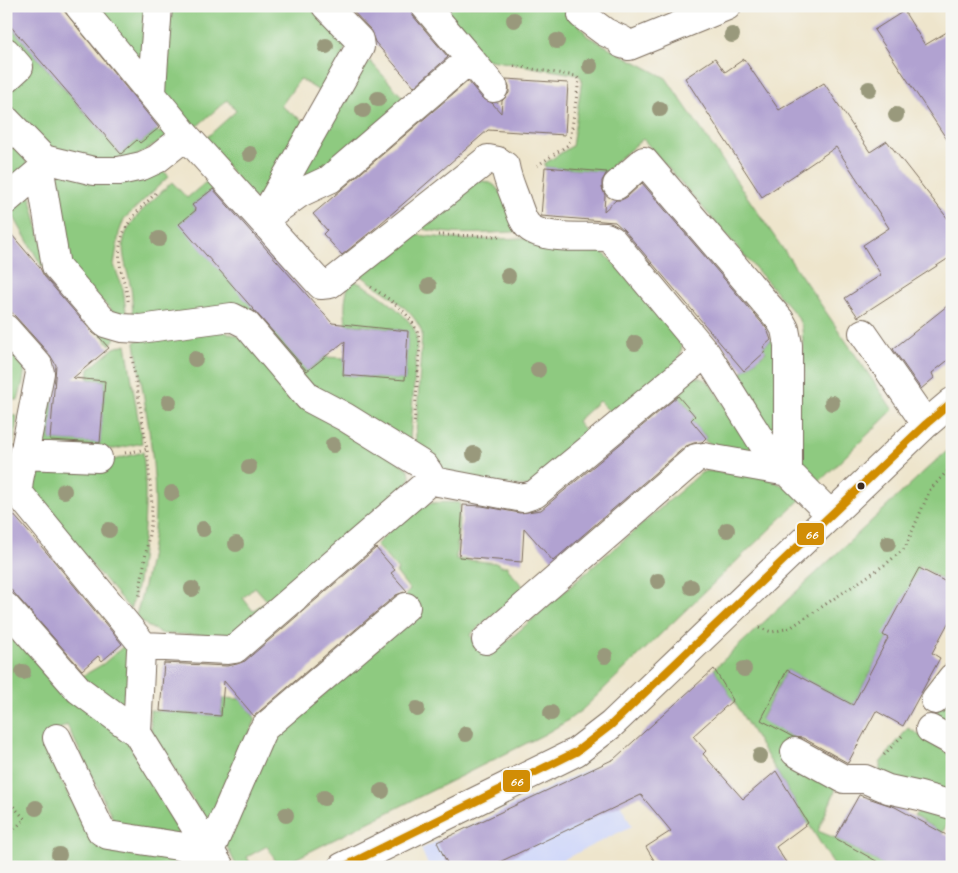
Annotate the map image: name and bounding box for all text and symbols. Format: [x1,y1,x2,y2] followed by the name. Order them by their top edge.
[856,481,866,491] unlabelled marker
[796,522,825,546] line badge: 66
[804,526,819,543] text: 66
[502,769,531,793] line badge: 66
[509,773,524,790] text: 66

